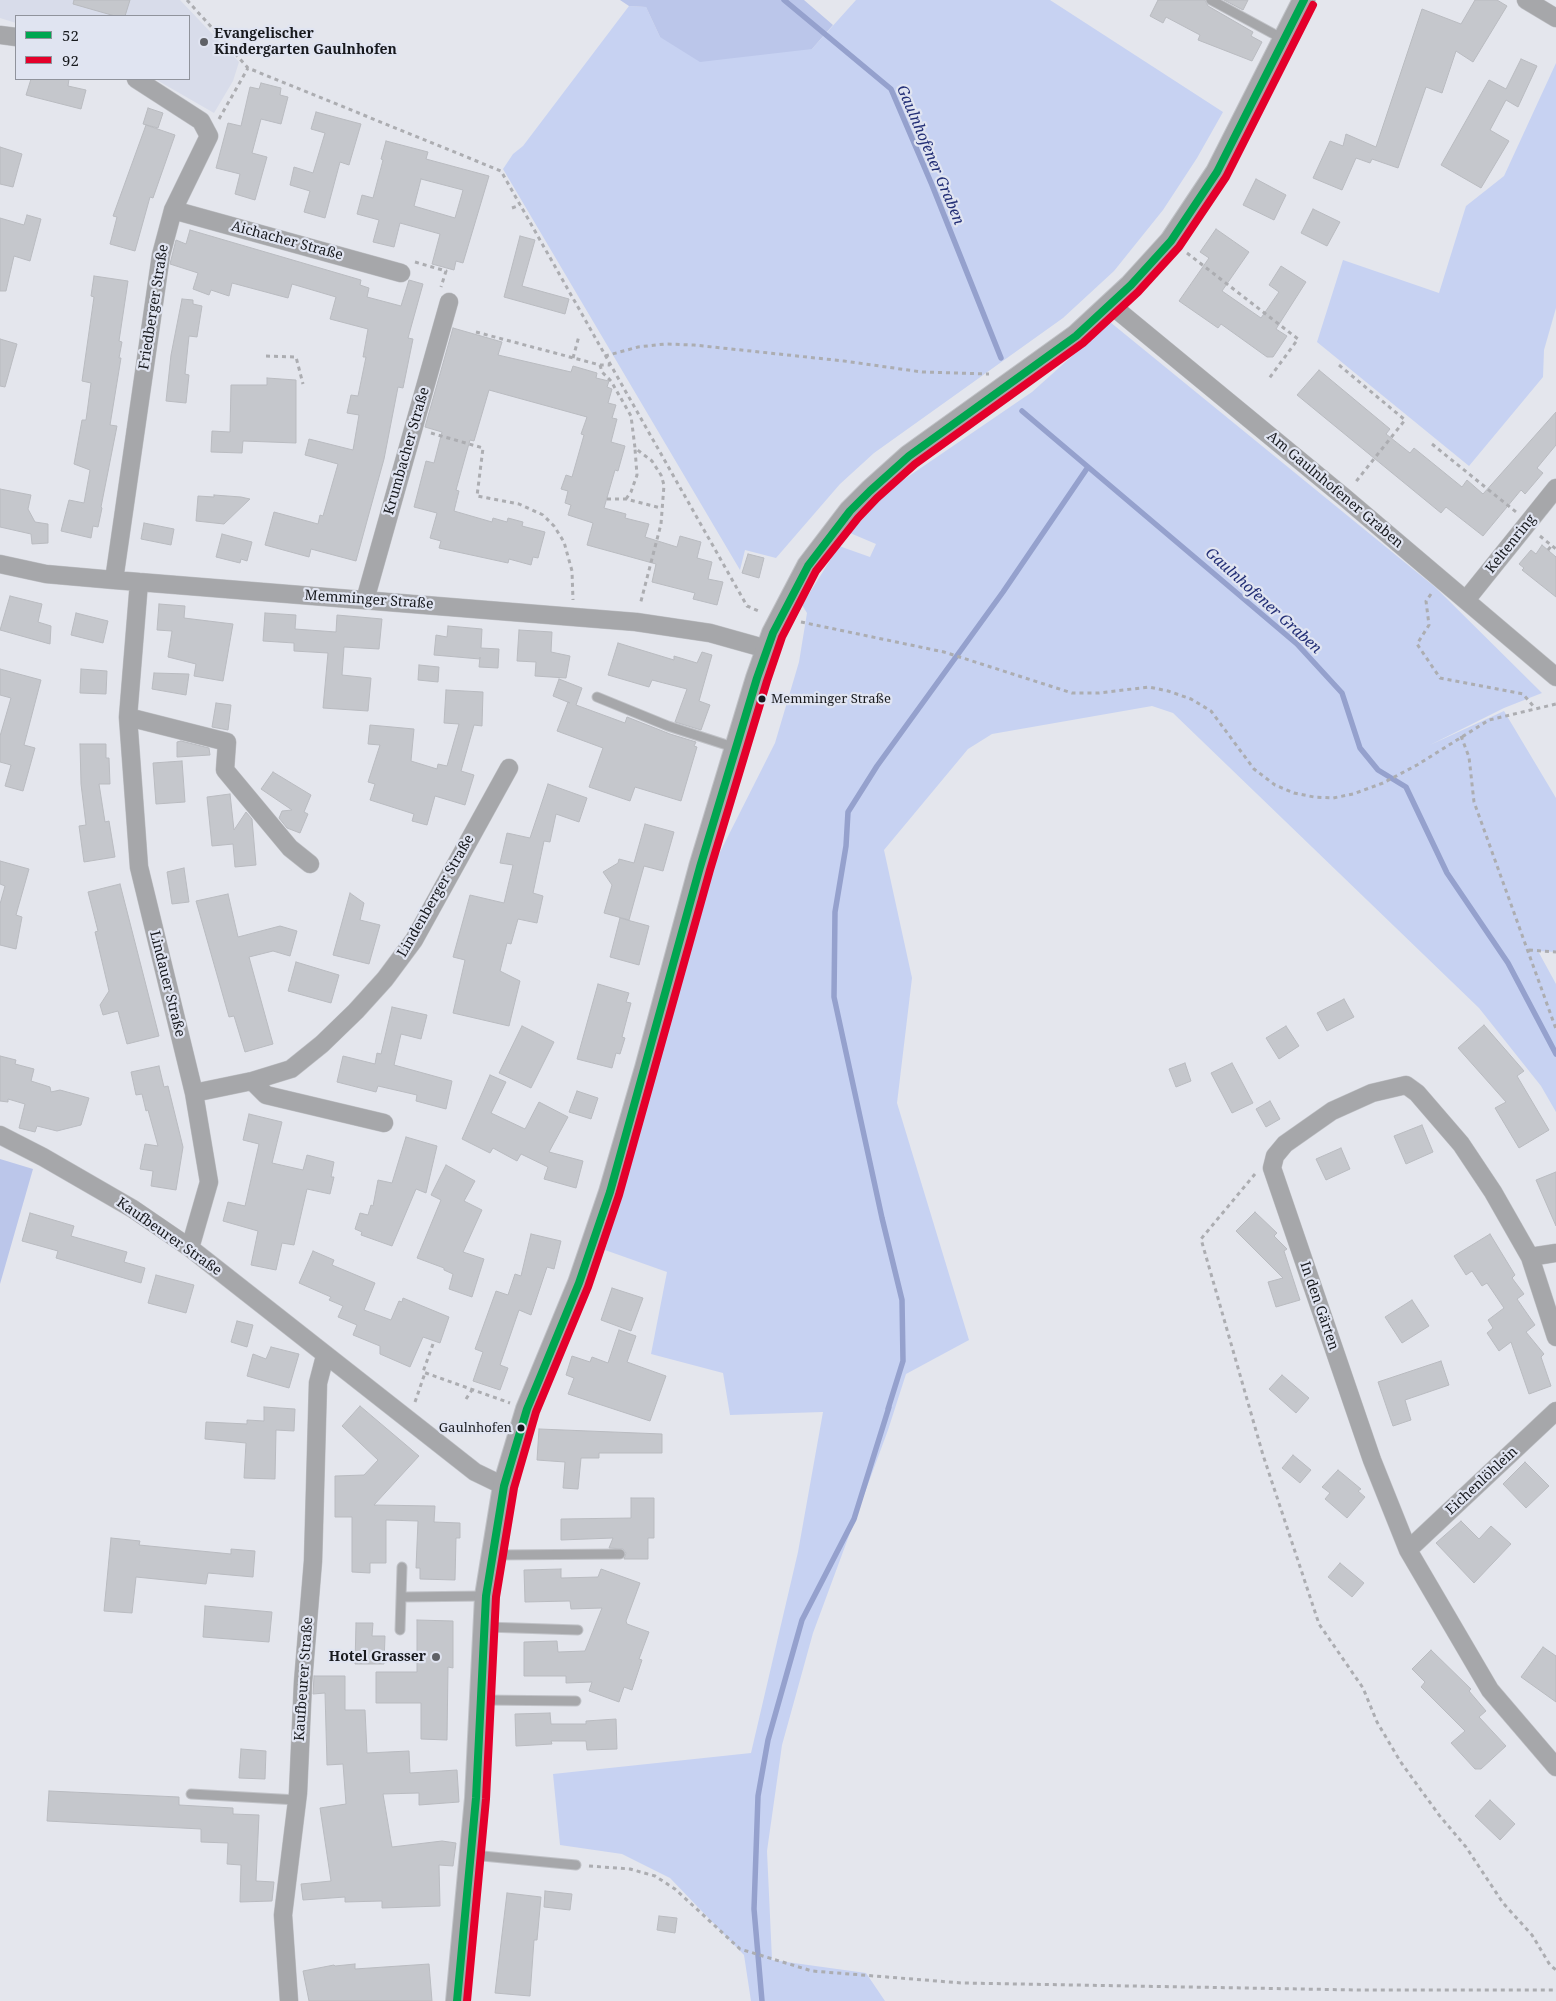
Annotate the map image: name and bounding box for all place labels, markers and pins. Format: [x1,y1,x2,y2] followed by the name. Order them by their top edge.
[214,26,397,58] place label: Evangelischer Kindergarten Gaulnhofen
[198,36,210,48] marker: Evangelischer Kindergarten Gaulnhofen
[771,691,891,707] place label: Memminger Straße
[757,694,767,704] marker: Memminger Straße
[439,1420,512,1436] place label: Gaulnhofen
[516,1423,526,1433] marker: Gaulnhofen
[329,1649,426,1665] place label: Hotel Grasser
[430,1651,442,1663] marker: Hotel Grasser

